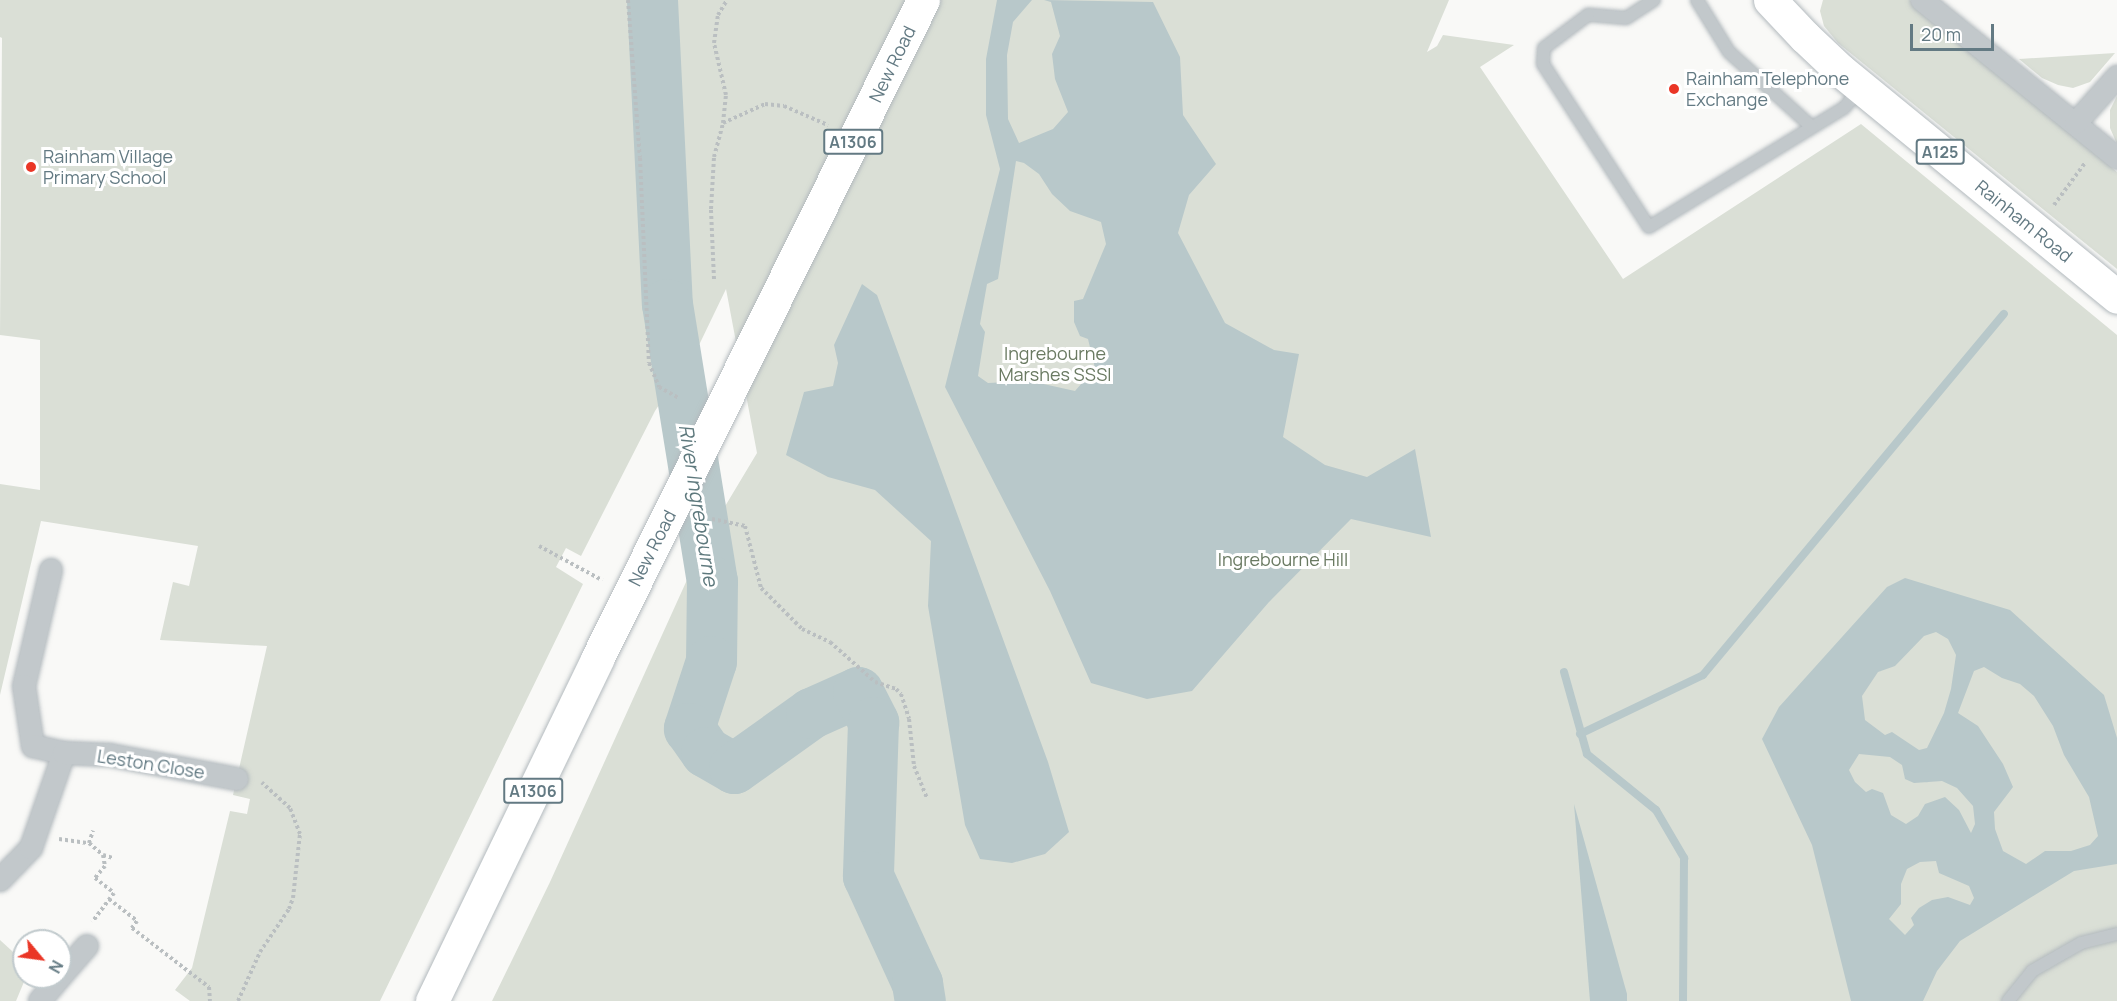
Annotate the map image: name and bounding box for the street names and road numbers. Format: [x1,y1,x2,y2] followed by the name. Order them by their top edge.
[864,22,920,106] street label: New Road
[823,129,883,155] road number: A1306
[1914,139,1966,165] road number: A125
[1971,175,2077,267] street label: Rainham Road
[624,506,680,590] street label: New Road
[96,745,206,783] street label: Leston Close
[503,778,563,804] road number: A1306

